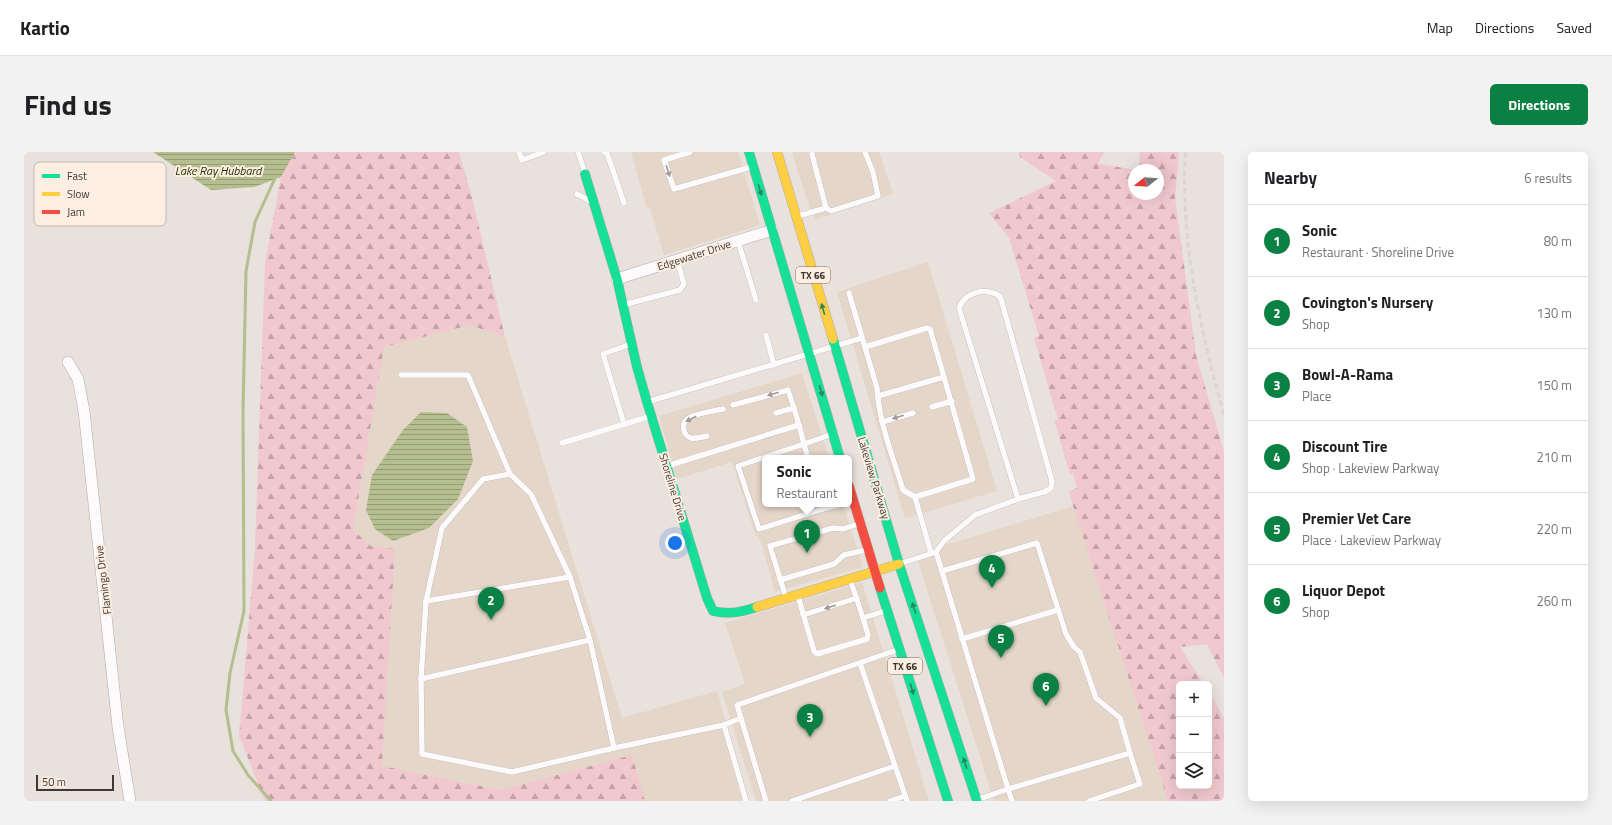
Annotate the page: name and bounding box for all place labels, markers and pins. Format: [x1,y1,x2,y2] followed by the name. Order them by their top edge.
[794,520,820,553] pin: 1
[979,555,1005,588] pin: 4
[478,587,504,620] pin: 2
[988,625,1014,658] pin: 5
[1033,673,1059,706] pin: 6
[797,704,823,737] pin: 3

